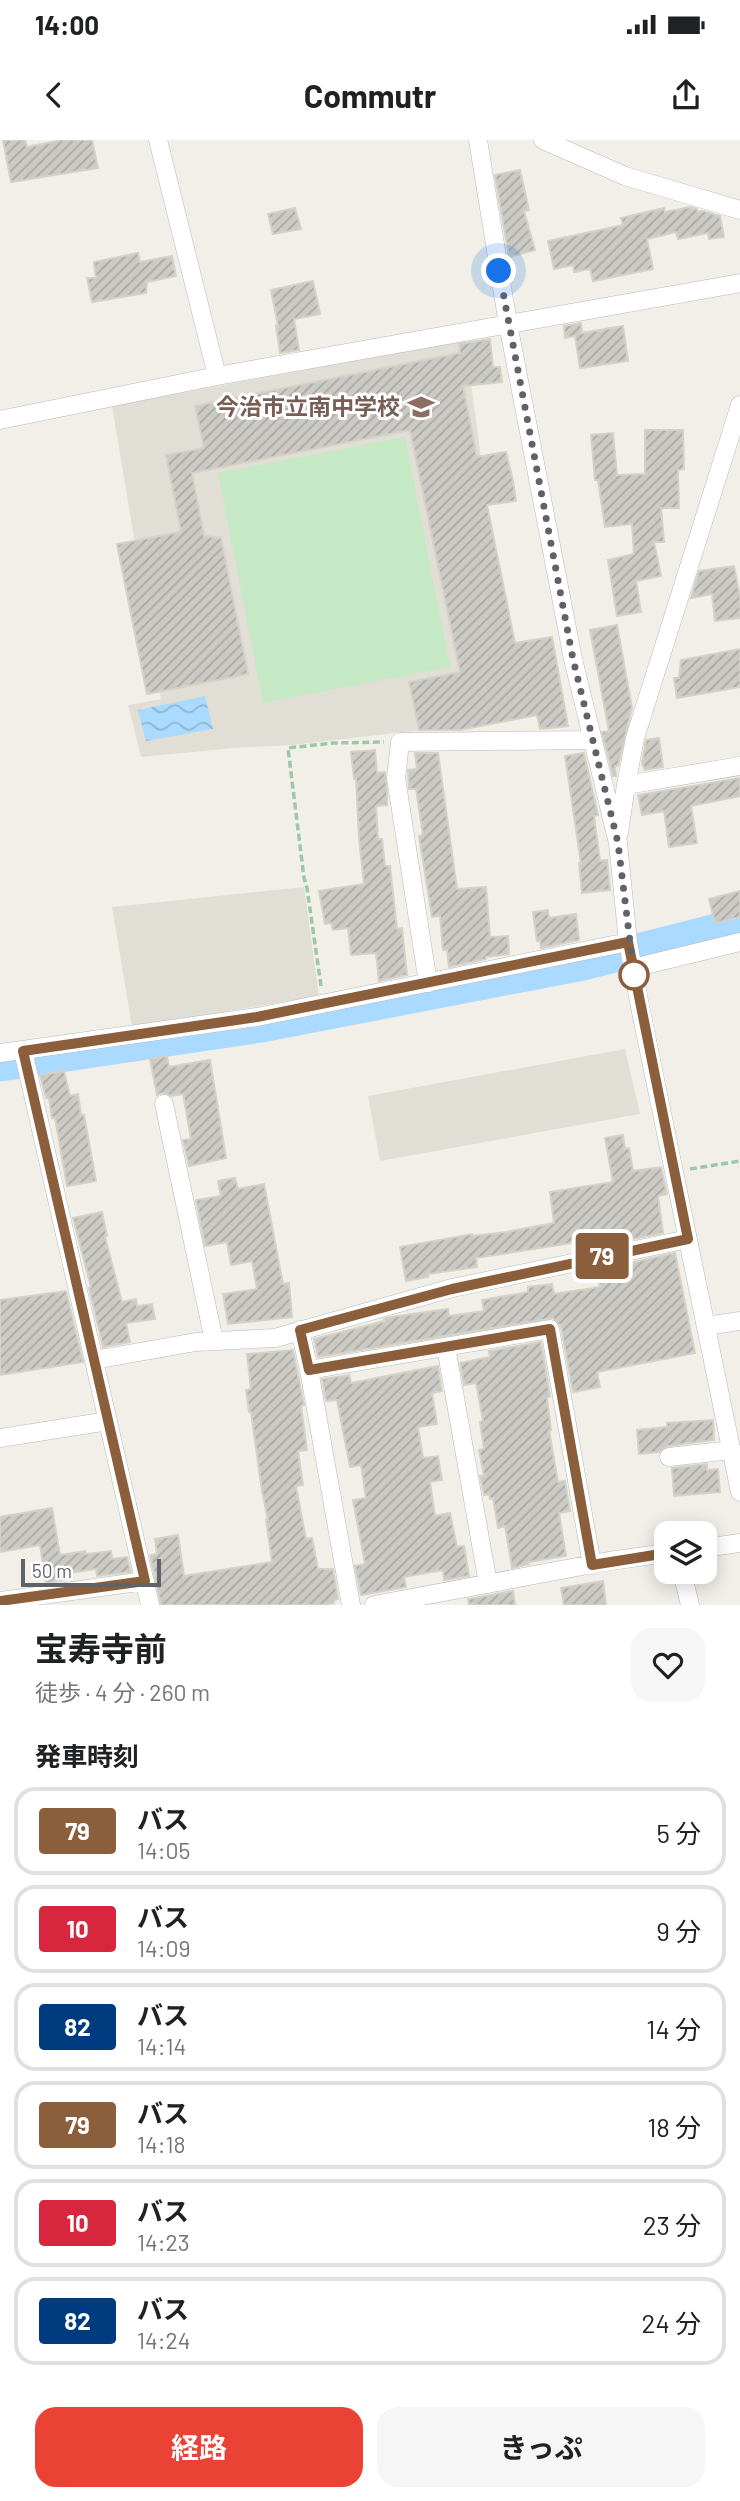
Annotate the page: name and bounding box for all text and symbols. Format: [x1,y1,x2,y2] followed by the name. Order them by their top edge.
[35,9,99,40] text: 14:00
[35,76,73,114] icon: back
[304,76,436,114] text: Commutr
[667,76,705,114] icon: share
[481,253,516,288] your location
[216,392,400,420] place label: 今治市立南中学校
[406,392,436,422] school or university icon: 今治市立南中学校
[619,960,649,990] unlabelled marker
[570,1233,634,1279] line badge: 79
[590,1241,614,1270] text: 79
[654,1521,717,1584] map controls
[654,1521,717,1584] button: layers
[21,1556,161,1588] scale bar
[32,1559,72,1582] text: 50 m
[35,1628,167,1668] text: 宝寿寺前
[631,1628,705,1702] button: heart
[35,1678,210,1706] text: 徒歩 · 4 分 · 260 m
[35,1740,139,1771] text: 発車時刻
[137,1803,189,1834] text: バス
[65,1816,90,1845] text: 79
[656,1817,701,1848] text: 5 分
[137,1836,190,1864] text: 14:05
[137,1901,189,1932] text: バス
[66,1914,89,1943] text: 10
[656,1915,701,1946] text: 9 分
[137,1934,191,1962] text: 14:09
[137,1999,189,2030] text: バス
[64,2012,91,2041] text: 82
[646,2013,701,2044] text: 14 分
[137,2032,186,2060] text: 14:14
[137,2097,189,2128] text: バス
[65,2110,90,2139] text: 79
[647,2111,701,2142] text: 18 分
[137,2130,186,2158] text: 14:18
[137,2195,189,2226] text: バス
[66,2208,89,2237] text: 10
[643,2209,701,2240] text: 23 分
[137,2228,190,2256] text: 14:23
[137,2293,189,2324] text: バス
[64,2306,91,2335] text: 82
[642,2307,701,2338] text: 24 分
[137,2326,191,2354] text: 14:24
[35,2407,363,2487] button: 経路
[377,2407,705,2487] button: きっぷ

